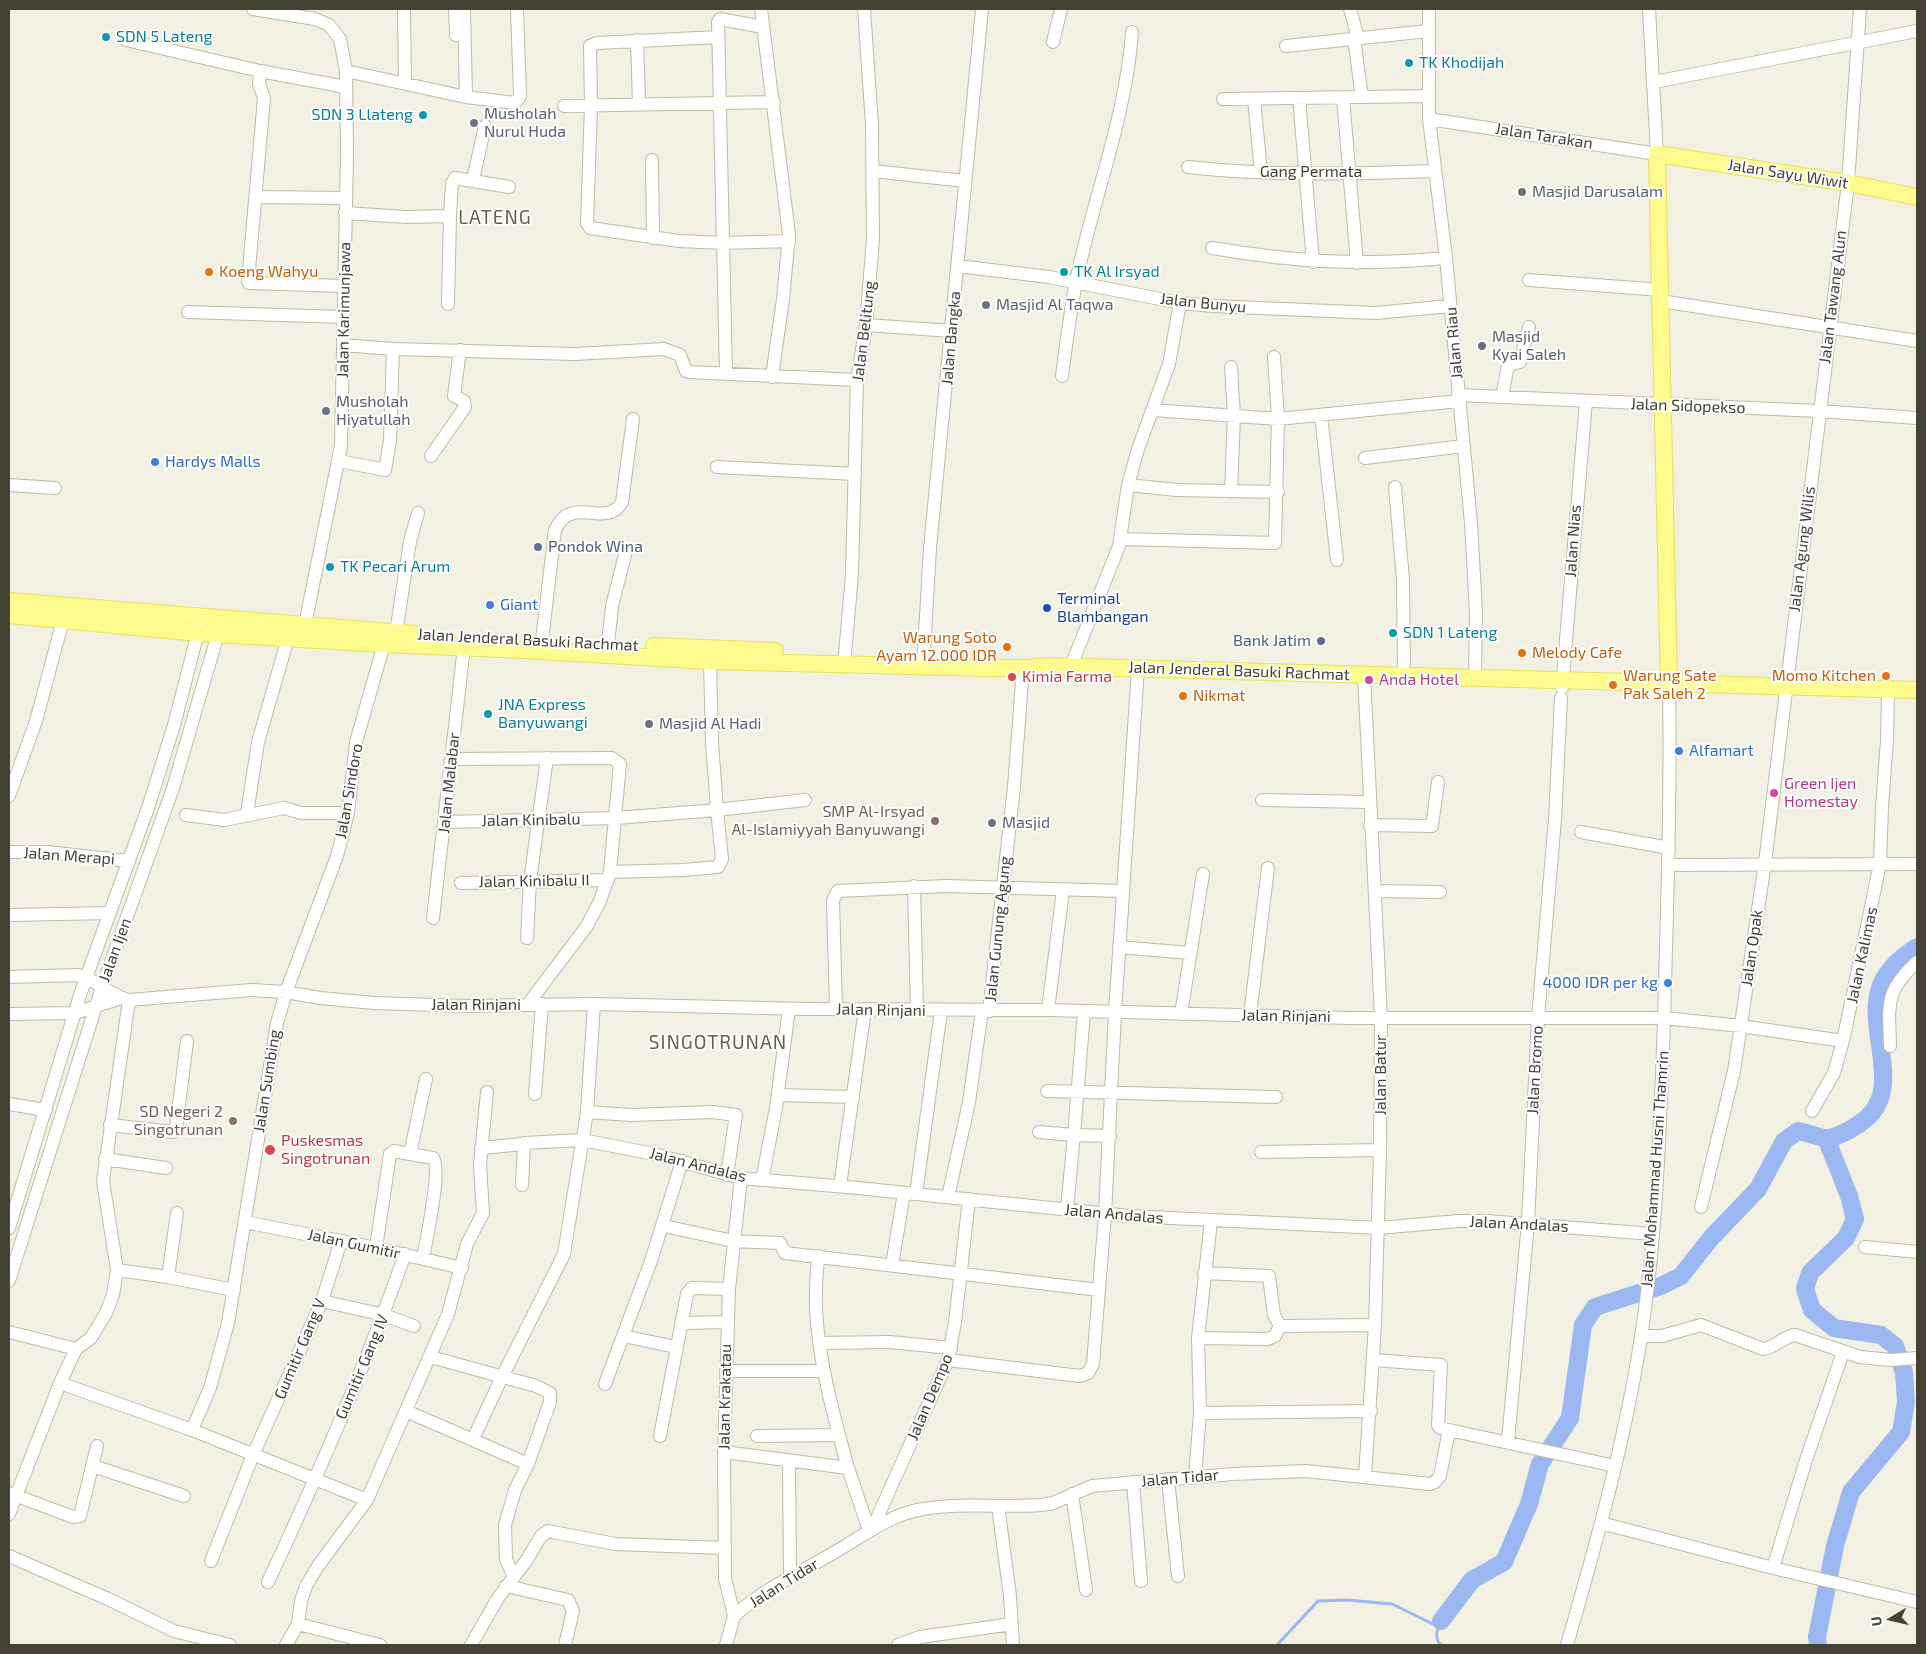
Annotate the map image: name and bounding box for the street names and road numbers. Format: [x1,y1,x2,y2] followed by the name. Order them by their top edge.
[1494,119,1594,153] street label: Jalan Tarakan
[1726,155,1850,193] street label: Jalan Sayu Wiwit
[1260,162,1362,182] street label: Gang Permata
[1815,229,1851,365] street label: Jalan Tawang Alun
[333,242,355,378] street label: Jalan Karimunjawa
[848,280,880,382] street label: Jalan Belitung
[1159,289,1247,317] street label: Jalan Bunyu
[937,290,965,386] street label: Jalan Bangka
[1441,306,1467,380] street label: Jalan Riau
[1630,394,1746,418] street label: Jalan Sidopekso
[1785,485,1819,613] street label: Jalan Agung Wilis
[1561,504,1585,578] street label: Jalan Nias
[417,625,639,655] street label: Jalan Jenderal Basuki Rachmat
[1128,658,1350,684] street label: Jalan Jenderal Basuki Rachmat
[434,732,464,834] street label: Jalan Malabar
[331,742,367,840] street label: Jalan Sindoro
[481,810,581,830] street label: Jalan Kinibalu
[23,843,115,869] street label: Jalan Merapi
[981,855,1015,1003] street label: Jalan Gunung Agung
[478,870,590,892] street label: Jalan Kinibalu II
[1842,905,1882,1005] street label: Jalan Kalimas
[1737,908,1767,988] street label: Jalan Opak
[95,915,135,985] street label: Jalan Ijen
[431,995,521,1015] street label: Jalan Rinjani
[836,1000,926,1020] street label: Jalan Rinjani
[1241,1006,1331,1026] street label: Jalan Rinjani
[1523,1025,1547,1115] street label: Jalan Bromo
[249,1028,285,1134] street label: Jalan Sumbing
[1371,1035,1391,1115] street label: Jalan Batur
[1637,1050,1673,1288] street label: Jalan Mohammad Husni Thamrin
[647,1144,749,1186] street label: Jalan Andalas
[1064,1200,1164,1228] street label: Jalan Andalas
[1469,1212,1569,1236] street label: Jalan Andalas
[306,1225,402,1263] street label: Jalan Gumitir
[270,1296,330,1402] street label: Gumitir Gang V
[331,1312,393,1422] street label: Gumitir Gang IV
[714,1344,736,1450] street label: Jalan Krakatau
[903,1351,957,1443] street label: Jalan Dempo
[1140,1465,1220,1491] street label: Jalan Tidar
[746,1554,822,1612] street label: Jalan Tidar

